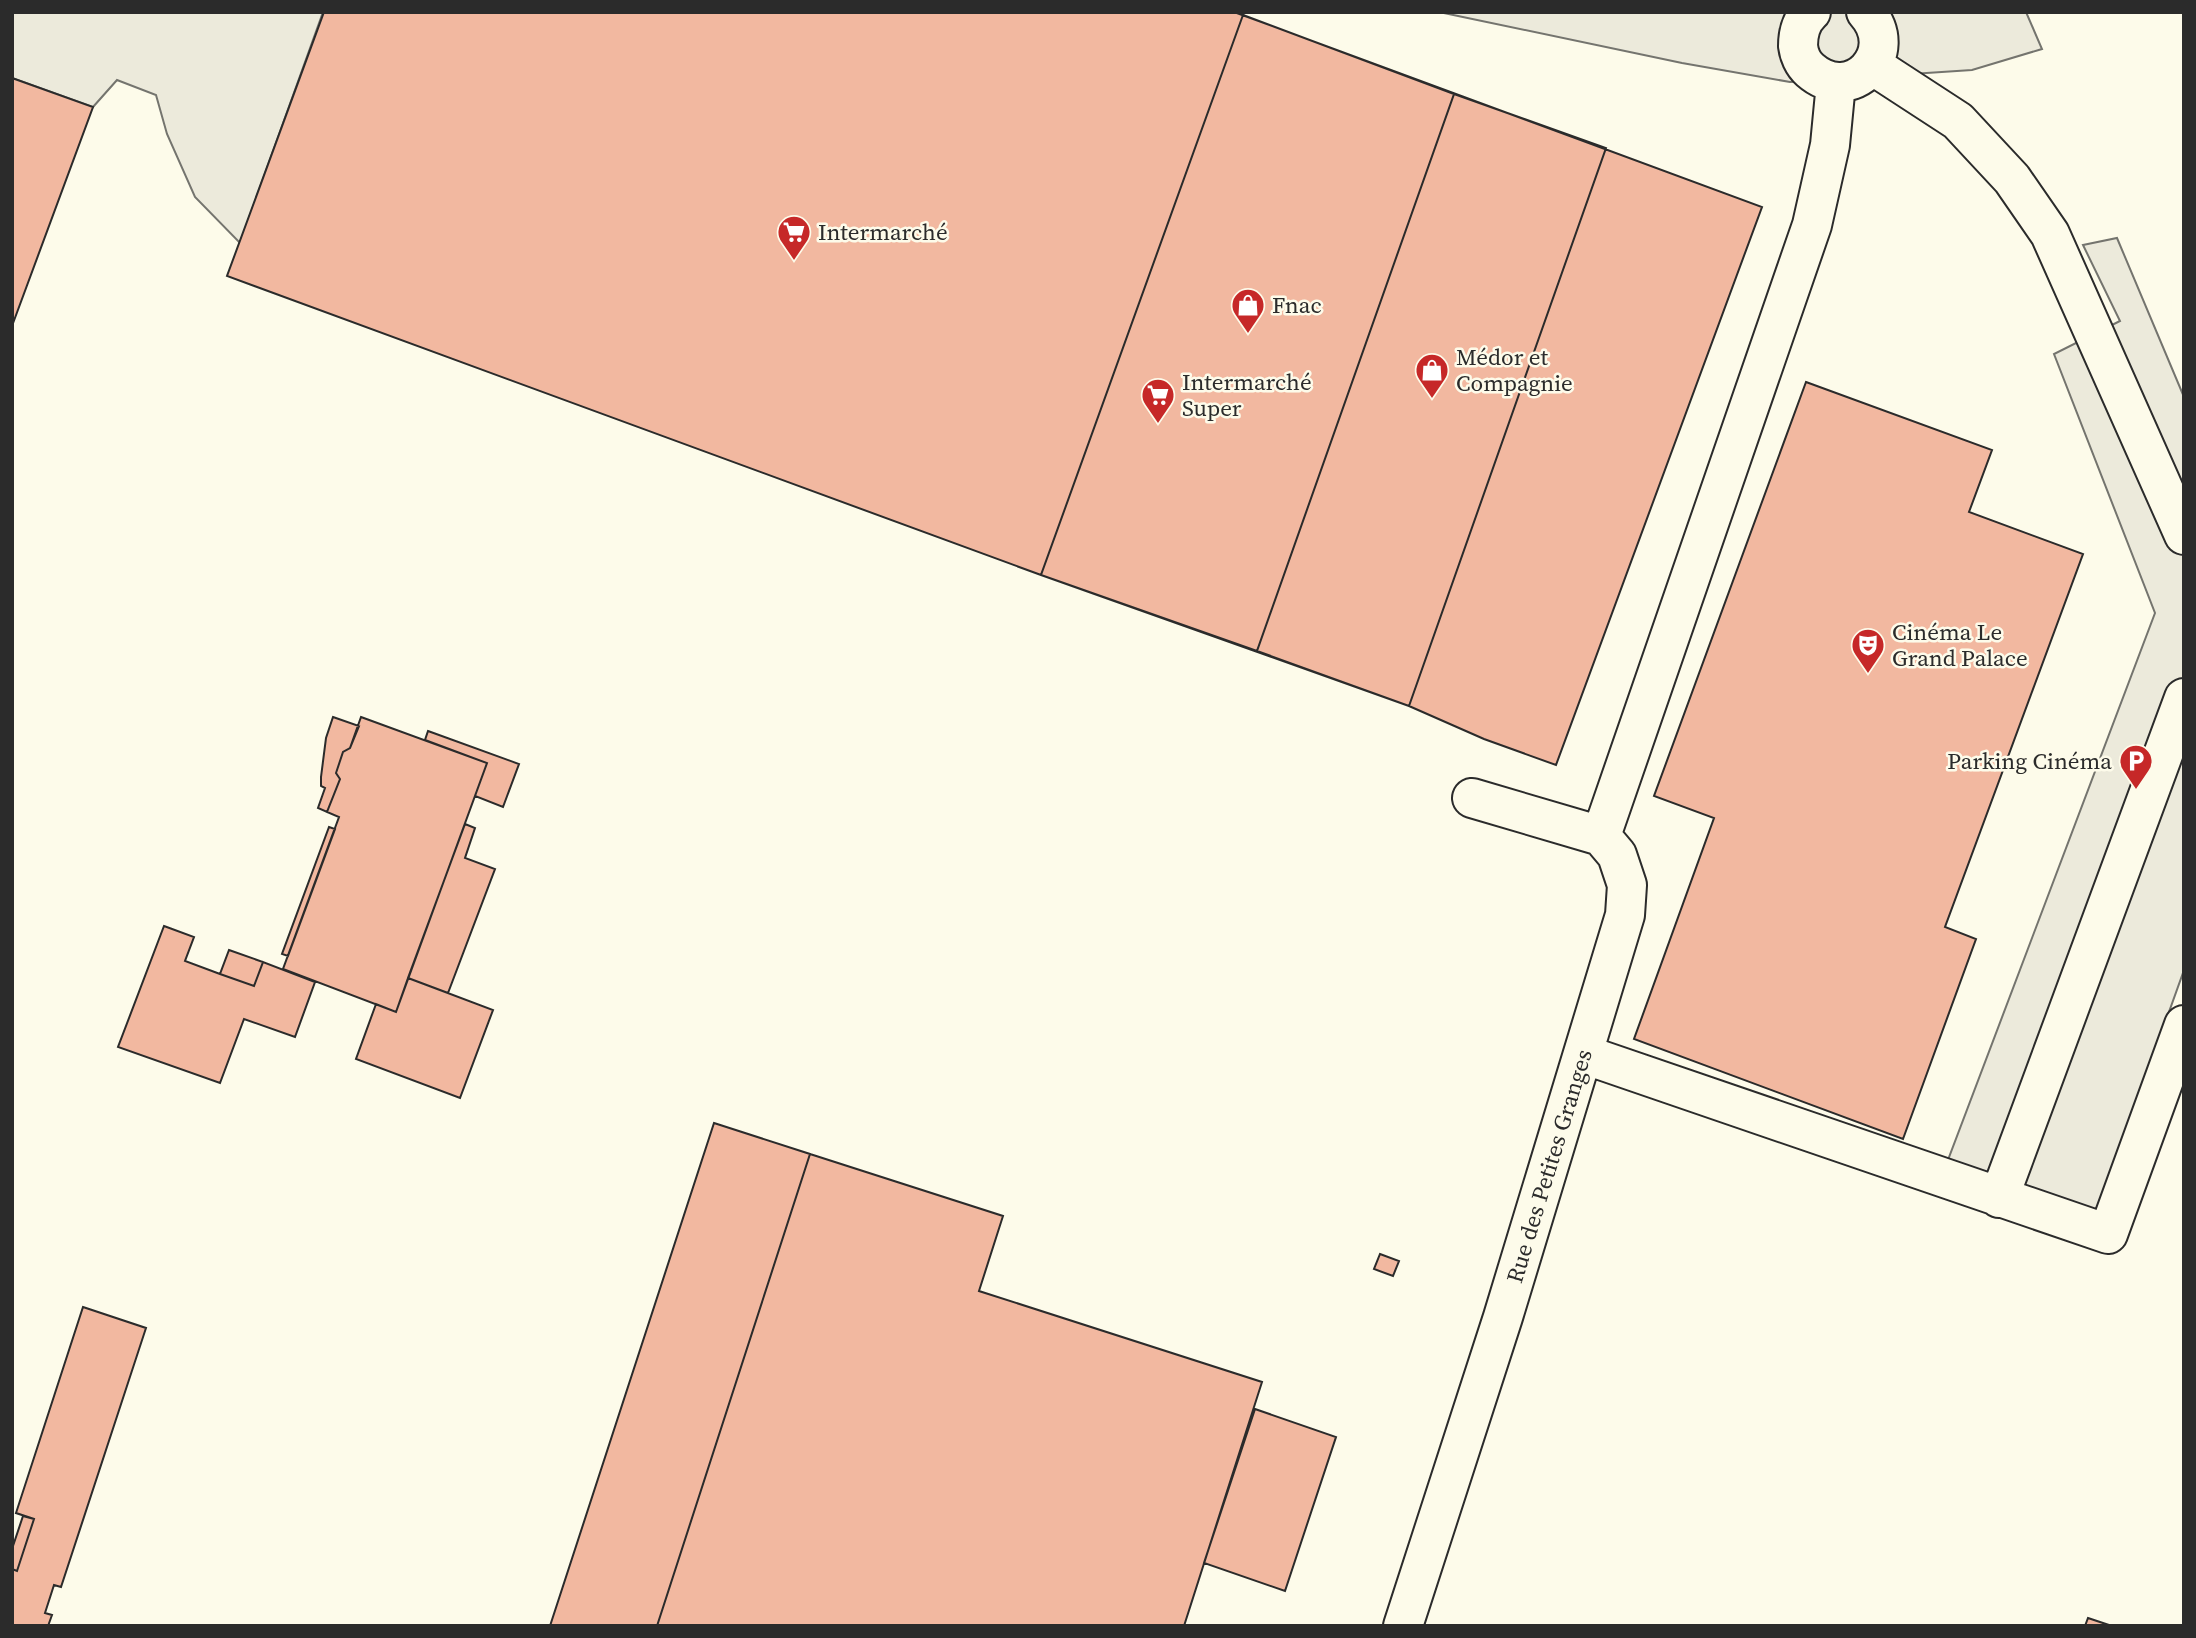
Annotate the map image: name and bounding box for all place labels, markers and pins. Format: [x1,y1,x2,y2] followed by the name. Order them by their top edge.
[775,213,813,262] supermarket icon: Intermarché
[818,216,948,248] place label: Intermarché
[1229,286,1267,335] shop icon: Fnac
[1272,289,1322,321] place label: Fnac
[1456,341,1573,399] place label: Médor et Compagnie
[1413,351,1451,400] shop icon: Médor et Compagnie
[1182,366,1312,424] place label: Intermarché Super
[1139,376,1177,425] supermarket icon: Intermarché Super
[1892,616,2028,674] place label: Cinéma Le Grand Palace
[1849,626,1887,675] theatre icon: Cinéma Le Grand Palace
[2117,742,2155,791] parking icon: Parking Cinéma
[1947,745,2112,777] place label: Parking Cinéma

